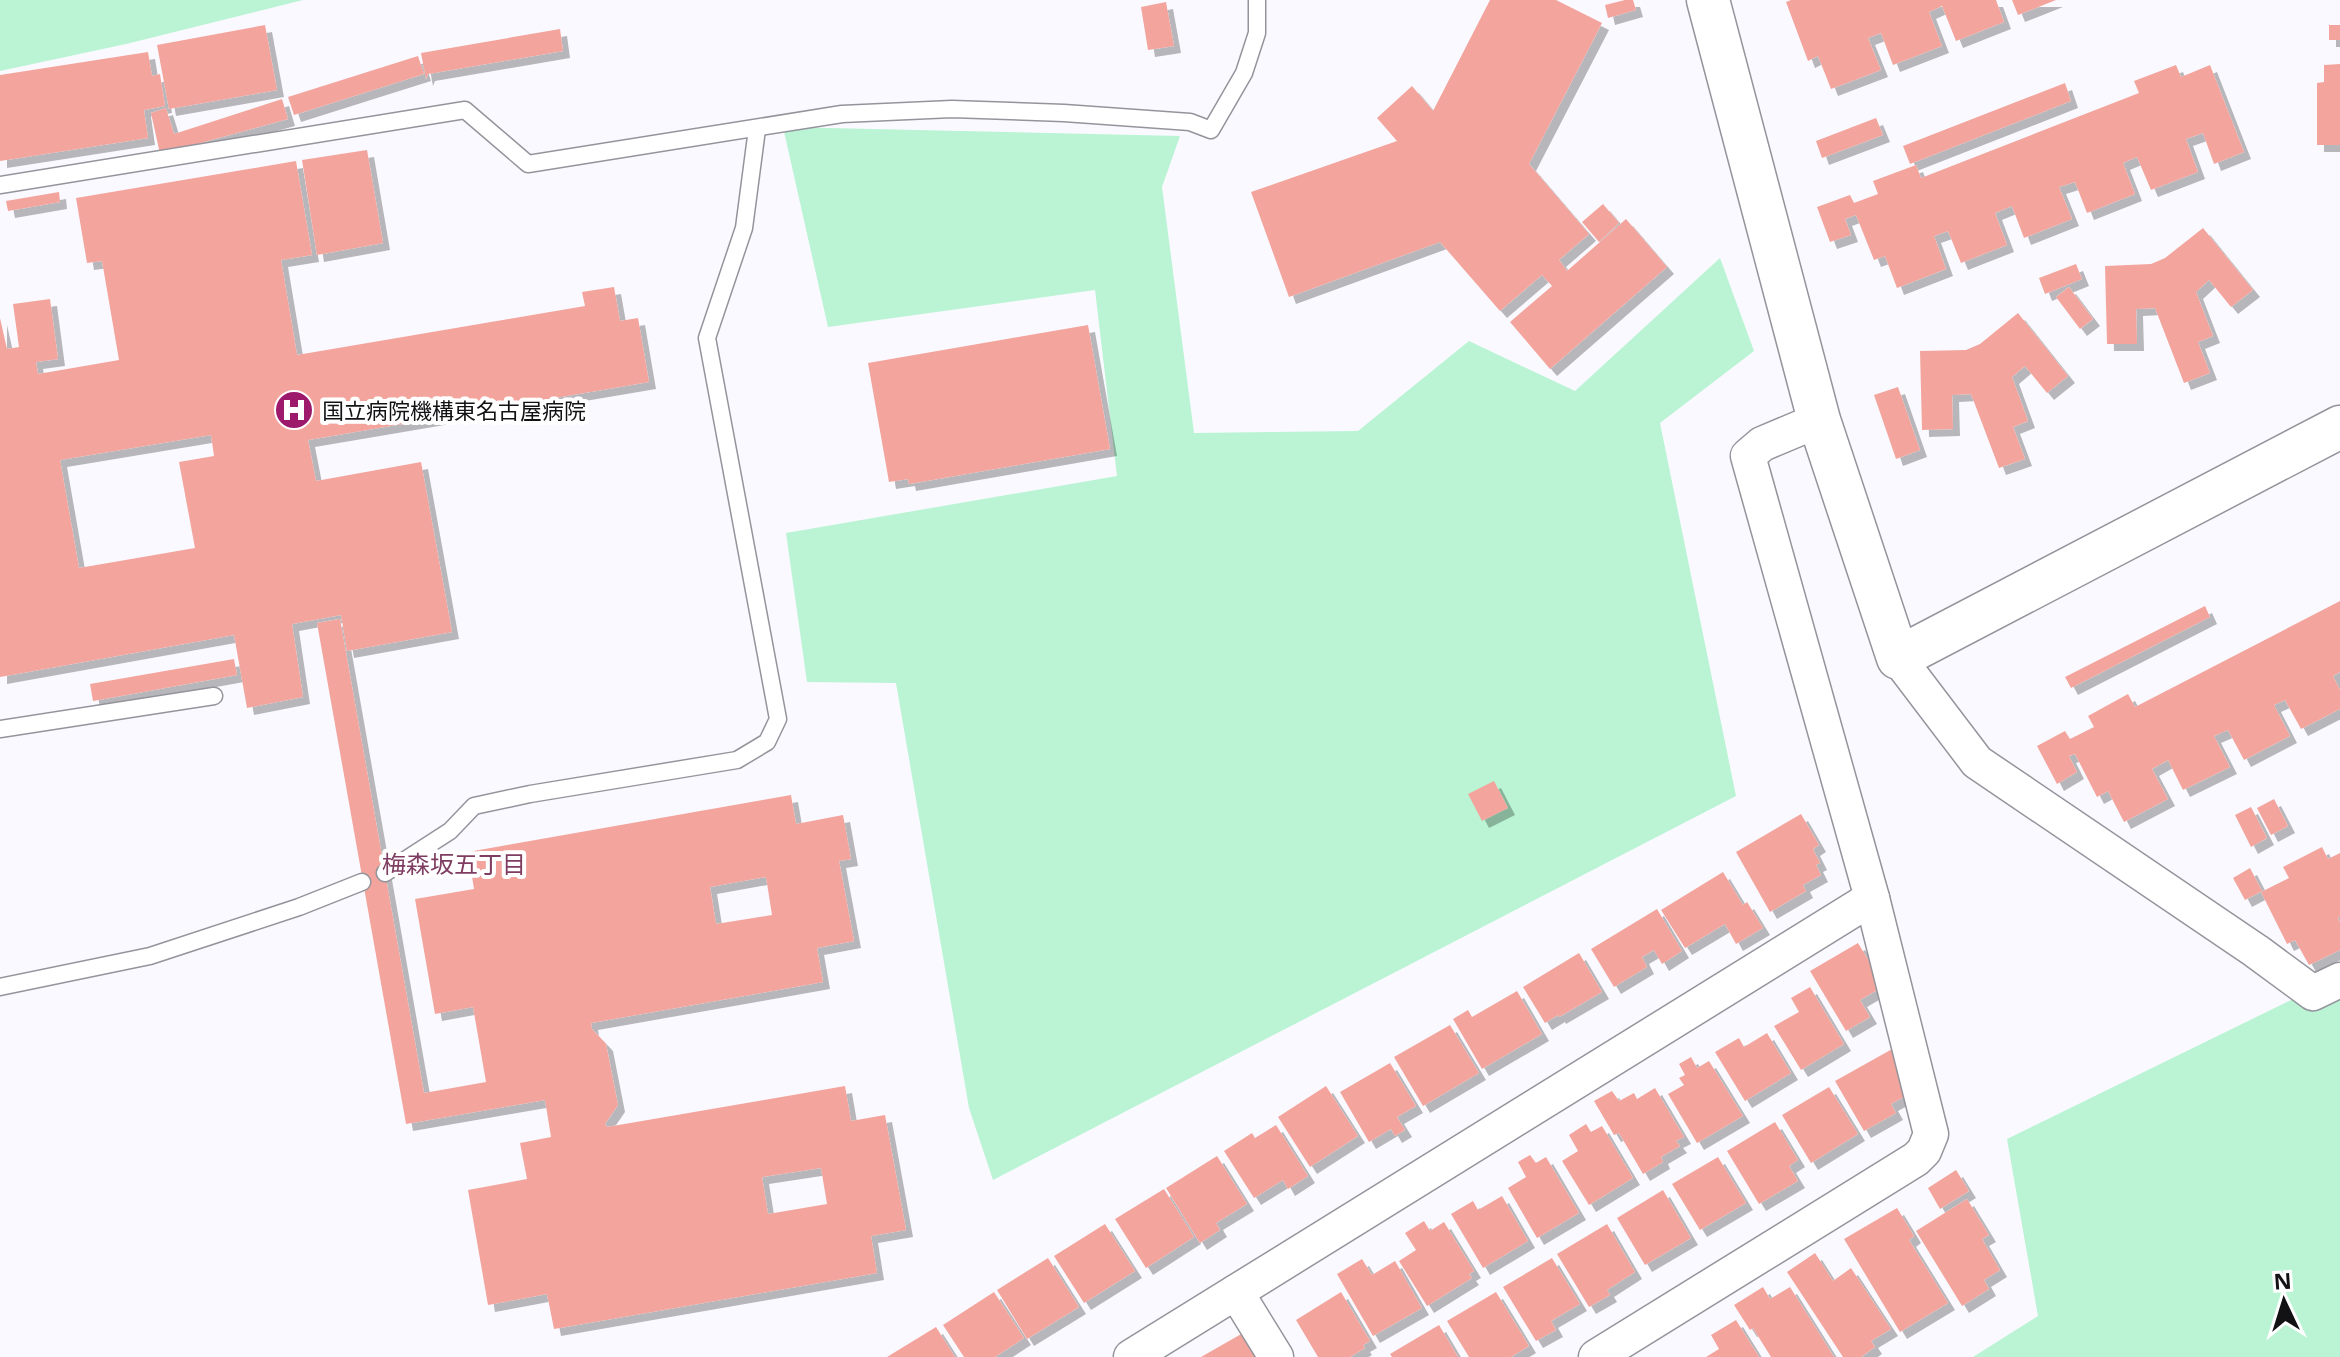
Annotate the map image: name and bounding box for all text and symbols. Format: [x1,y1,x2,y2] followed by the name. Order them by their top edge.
[273,389,315,431] hospital icon: 国立病院機構東名古屋病院
[322,395,586,425] place label: 国立病院機構東名古屋病院
[382,847,526,880] district label: 梅森坂五丁目
[2244,1261,2324,1341] north arrow
[2273,1264,2293,1296] text: N

